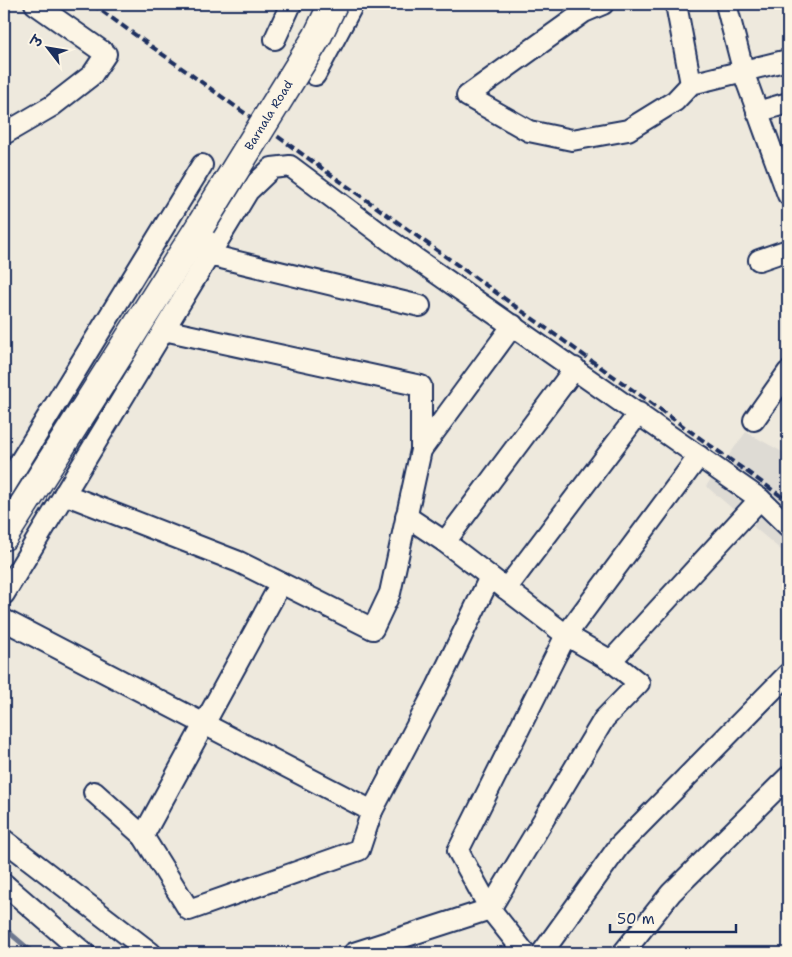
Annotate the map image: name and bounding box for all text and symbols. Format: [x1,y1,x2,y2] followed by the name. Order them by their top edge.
[22,22,72,72] north arrow
[26,31,48,52] text: उ
[241,77,297,153] street label: Barnala Road
[610,902,736,934] scale bar
[617,909,655,929] text: 50 m

